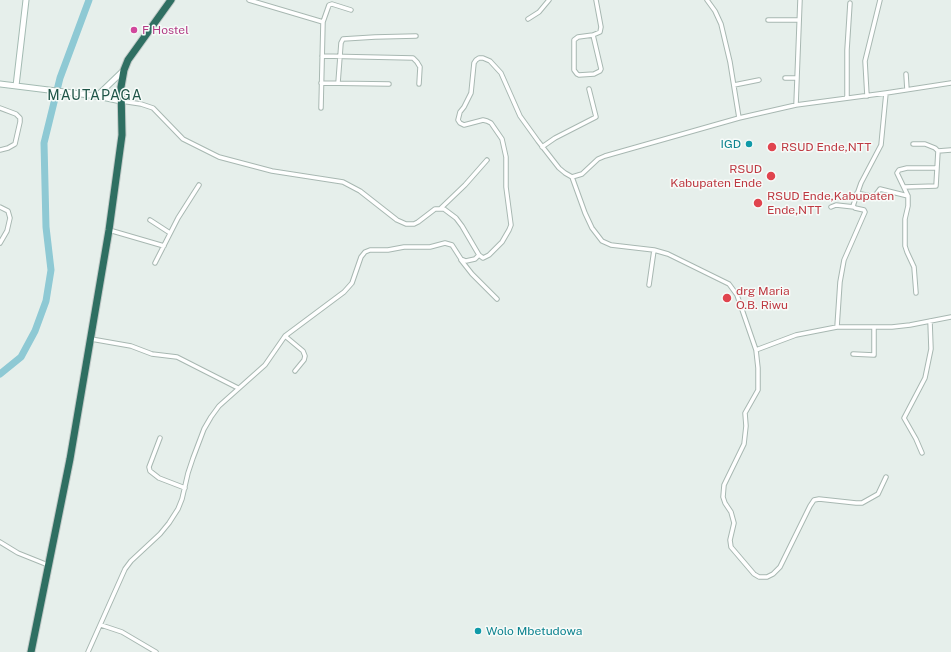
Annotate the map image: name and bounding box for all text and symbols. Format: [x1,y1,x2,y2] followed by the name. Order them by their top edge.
[142,23,189,37] place label: F Hostel
[129,25,139,35] marker: F Hostel
[47,88,143,104] district label: MAUTAPAGA
[720,137,741,151] place label: IGD
[744,139,754,149] marker: IGD
[781,140,871,154] place label: RSUD Ende,NTT
[766,141,778,153] marker: RSUD Ende,NTT
[670,162,762,190] place label: RSUD Kabupaten Ende
[765,170,777,182] marker: RSUD Kabupaten Ende
[767,189,894,217] place label: RSUD Ende,Kabupaten Ende,NTT
[752,197,764,209] marker: RSUD Ende,Kabupaten Ende,NTT
[736,284,790,312] place label: drg Maria O.B. Riwu
[721,292,733,304] marker: drg Maria O.B. Riwu
[486,624,582,638] place label: Wolo Mbetudowa
[473,626,483,636] marker: Wolo Mbetudowa

